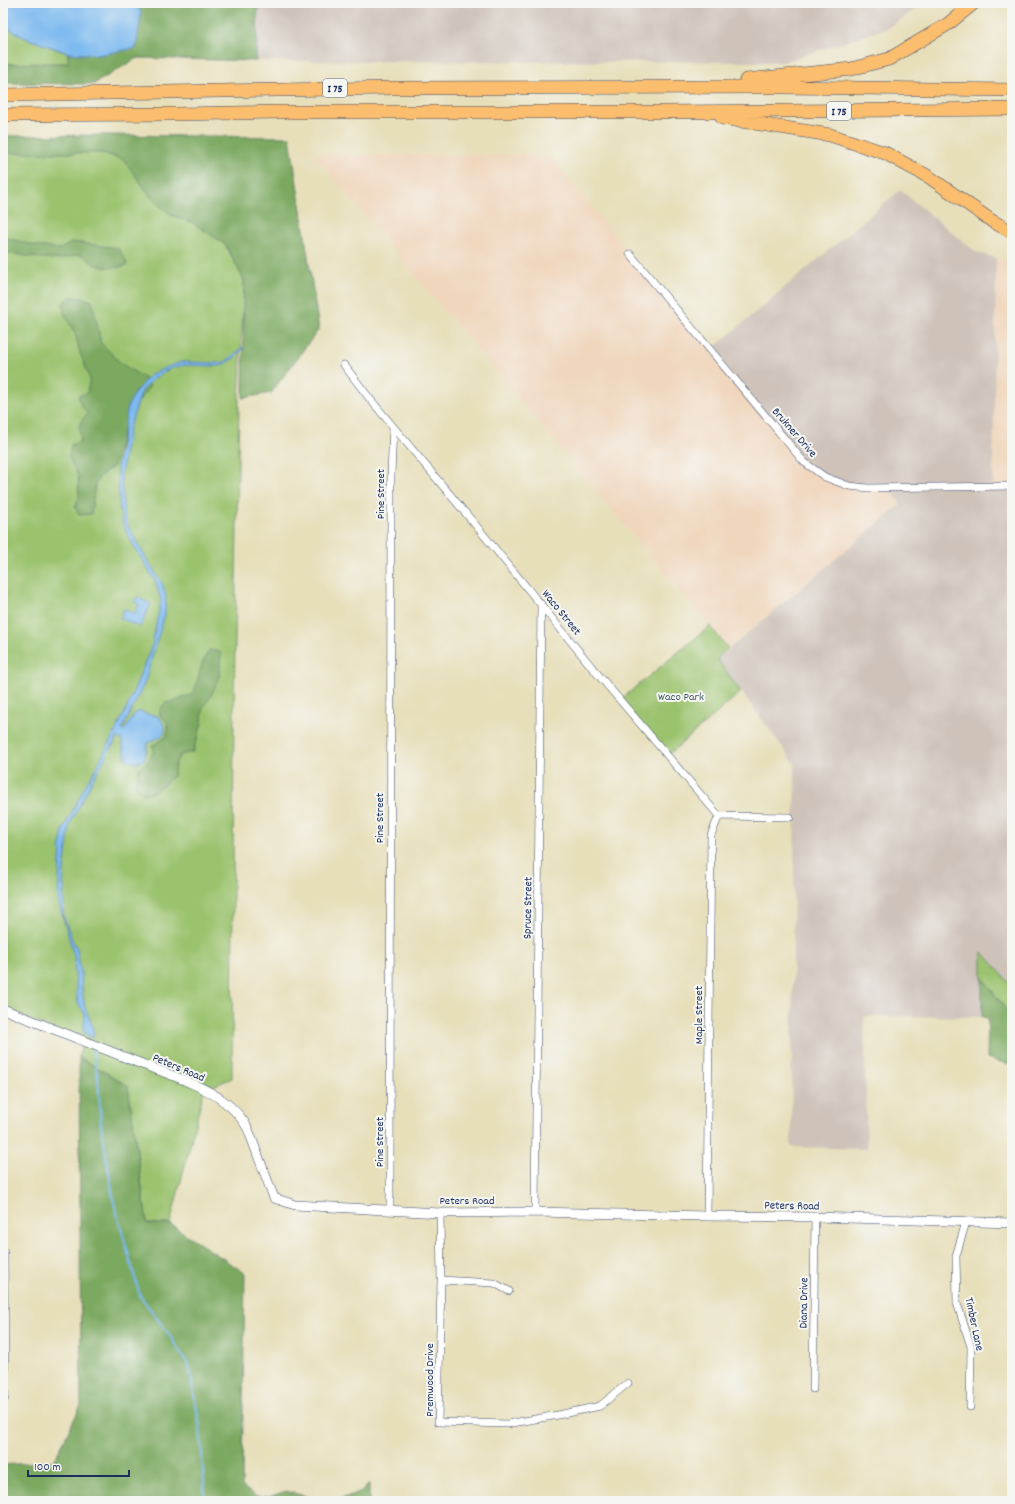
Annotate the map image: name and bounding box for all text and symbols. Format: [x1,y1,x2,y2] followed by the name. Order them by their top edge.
[323,79,347,97] road number: I 75
[827,102,851,120] road number: I 75
[767,404,820,462] street label: Brukner Drive
[373,468,390,519] street label: Pine Street
[537,586,585,640] street label: Waco Street
[658,689,704,706] park label: Waco Park
[372,792,389,843] street label: Pine Street
[519,876,538,939] street label: Spruce Street
[691,985,708,1044] street label: Maple Street
[150,1050,207,1087] street label: Peters Road
[372,1116,389,1167] street label: Pine Street
[439,1193,495,1210] street label: Peters Road
[764,1198,820,1215] street label: Peters Road
[796,1277,813,1329] street label: Diana Drive
[960,1296,987,1353] street label: Timber Lane
[422,1343,439,1417] street label: Premwood Drive
[28,1452,129,1478] scale bar
[34,1459,61,1476] text: 100 m

